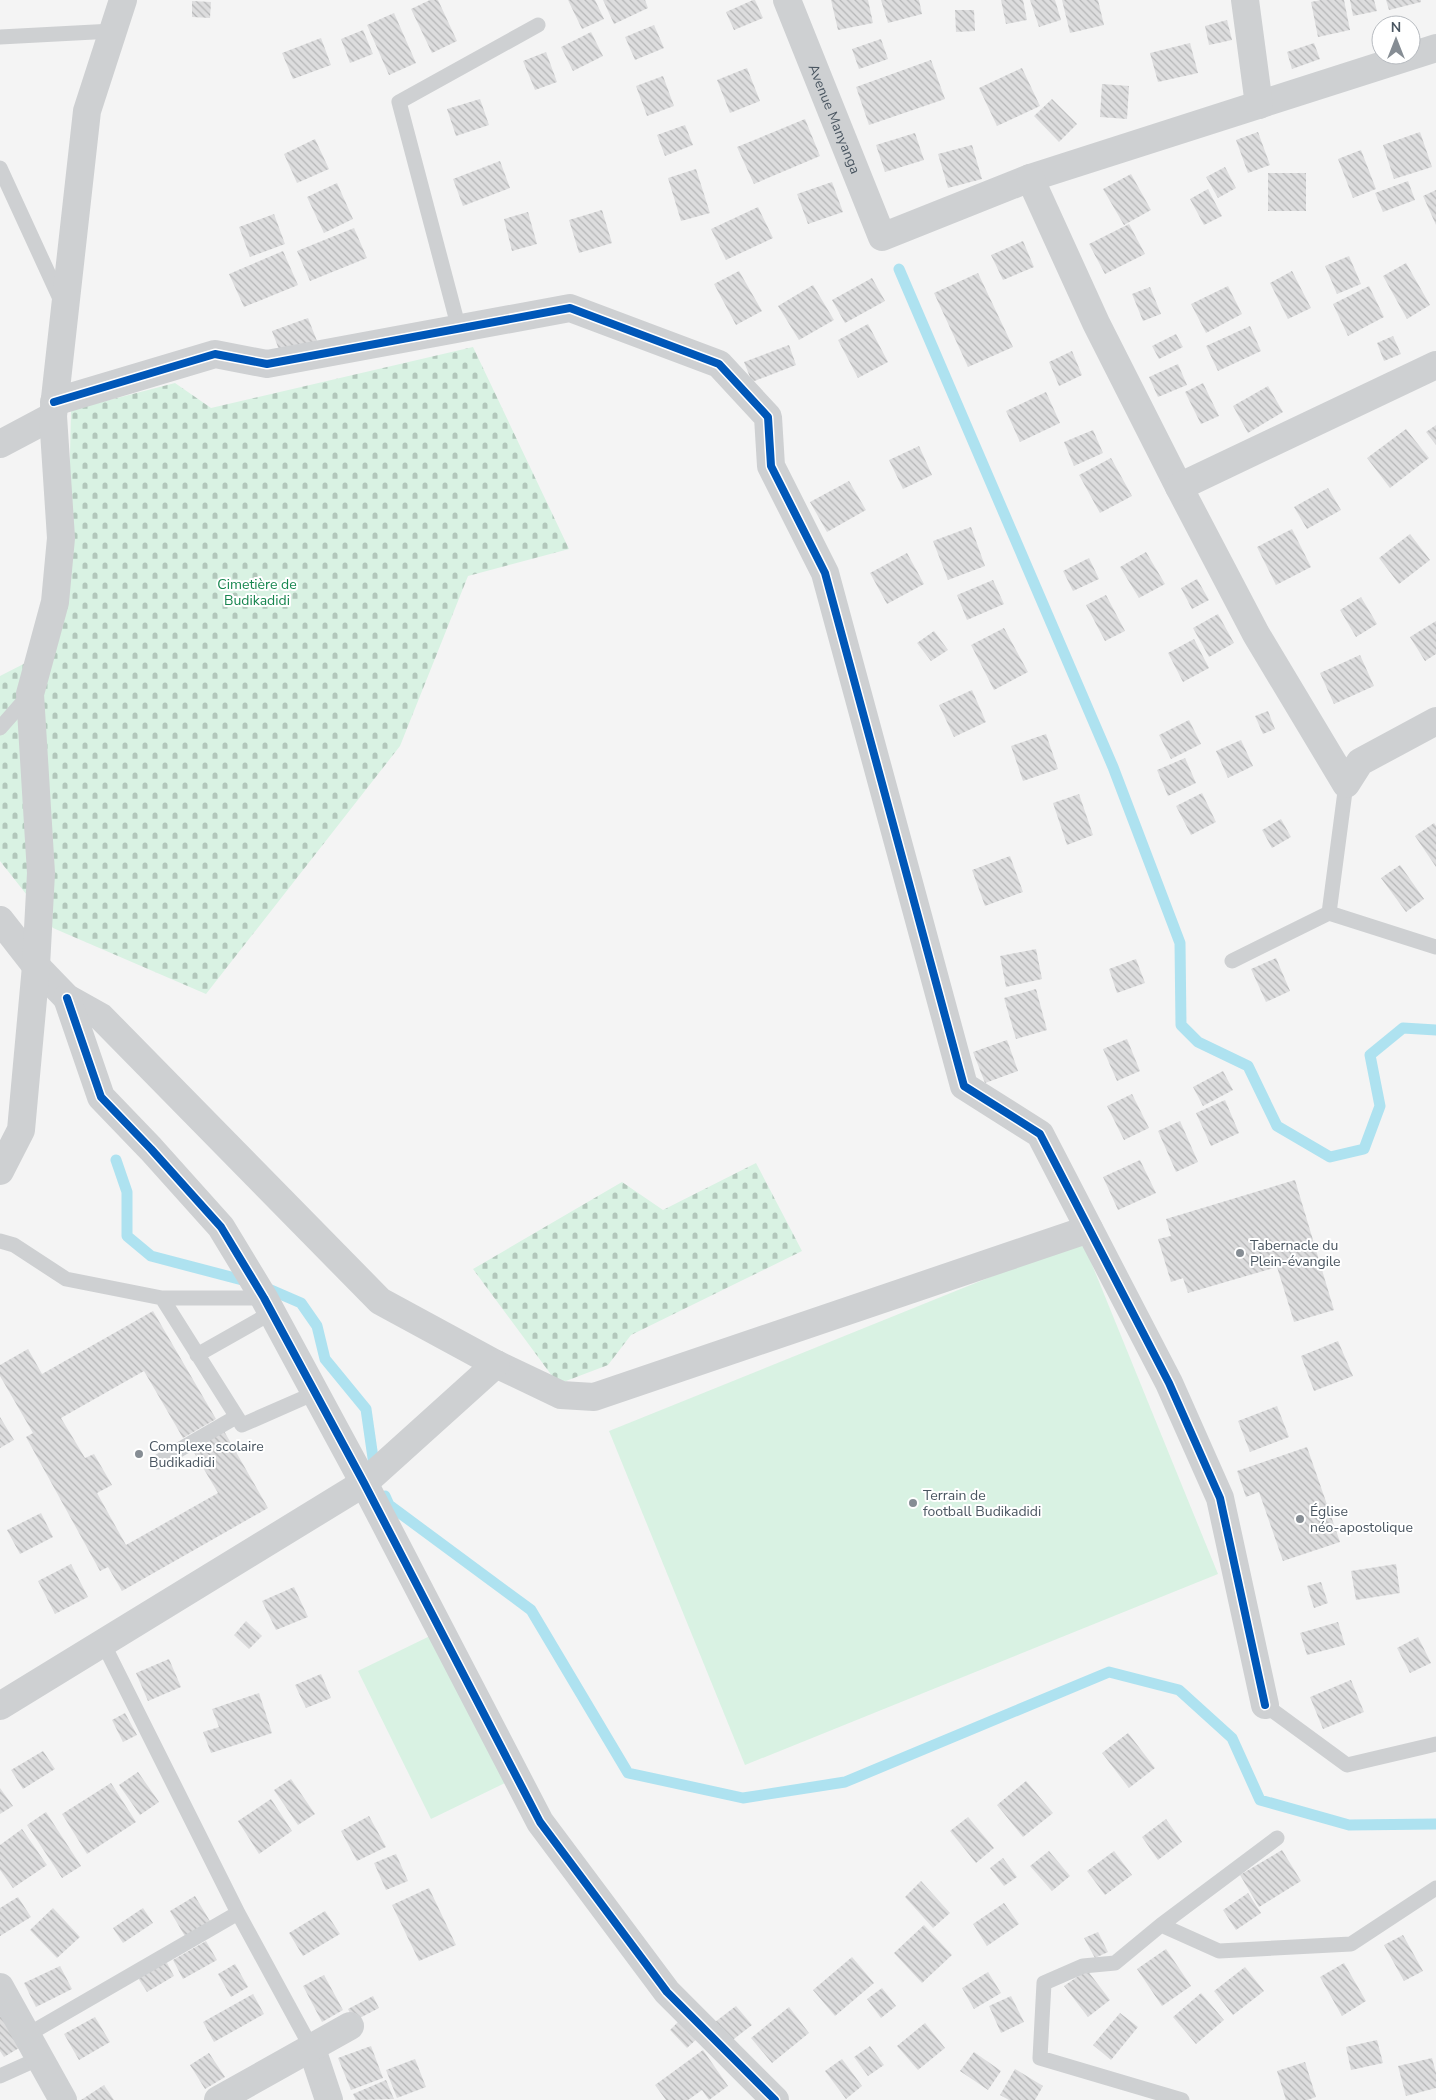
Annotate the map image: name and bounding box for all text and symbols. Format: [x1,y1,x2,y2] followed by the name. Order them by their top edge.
[1371,15,1421,65] north arrow
[1391,18,1401,37] text: N
[804,61,865,176] street label: Avenue Manyanga
[217,575,297,610] park label: Cimetière de Budikadidi
[1250,1236,1341,1271] place label: Tabernacle du Plein-évangile
[1234,1247,1246,1259] marker: Tabernacle du Plein-évangile
[149,1437,264,1472] place label: Complexe scolaire Budikadidi
[133,1448,145,1460] marker: Complexe scolaire Budikadidi
[923,1486,1041,1521] place label: Terrain de football Budikadidi
[907,1497,919,1509] marker: Terrain de football Budikadidi
[1310,1502,1413,1537] place label: Église néo-apostolique
[1294,1513,1306,1525] marker: Église néo-apostolique

